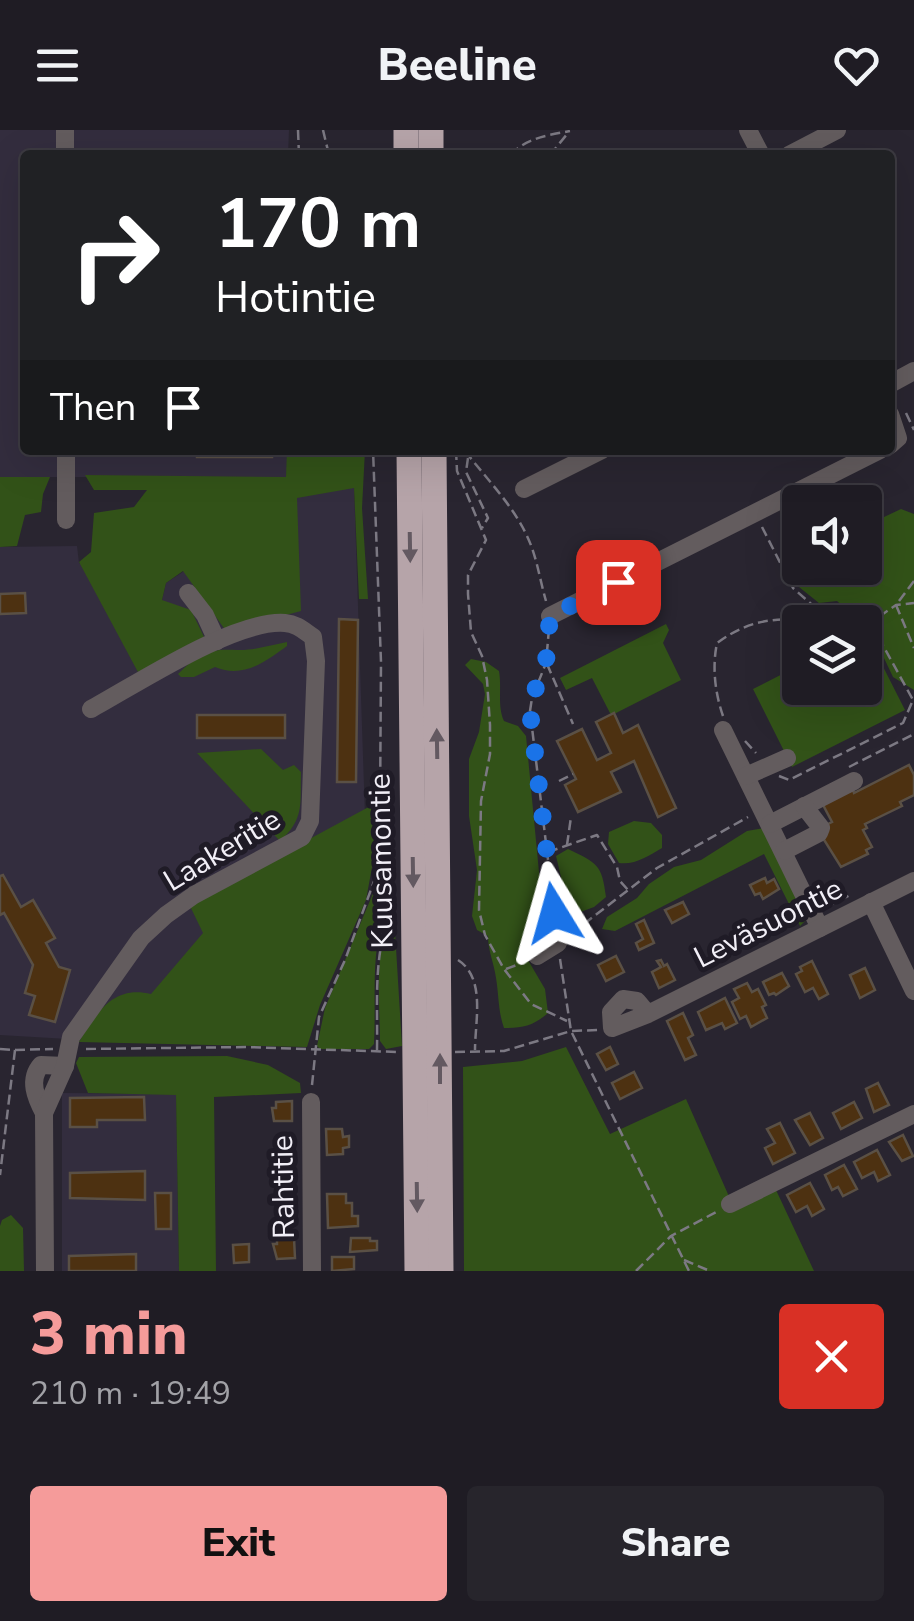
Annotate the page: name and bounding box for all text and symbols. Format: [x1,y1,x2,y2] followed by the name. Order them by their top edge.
[377,35,537,96] text: Beeline
[30,38,85,93] icon: menu
[829,38,884,93] icon: heart
[215,176,421,272] text: 170 m
[50,190,180,320] icon: right
[215,267,376,328] text: Hotintie
[156,380,211,435] icon: arrive
[50,382,136,433] text: Then
[782,485,882,705] map controls
[782,485,882,585] button: sound
[402,532,418,564] one-way arrow
[576,540,661,625] pin
[591,555,646,610] icon: arrive
[782,605,882,705] button: layers
[428,727,444,759] one-way arrow
[359,773,404,949] street label: Kuusamontie
[156,799,288,901] street label: Laakeritie
[406,857,422,889] one-way arrow
[502,861,606,965] position arrow
[687,869,849,978] street label: Leväsuontie
[431,1052,447,1084] one-way arrow
[262,1135,305,1239] street label: Rahtitie
[409,1182,425,1214] one-way arrow
[30,1293,188,1375] text: 3 min
[779,1304,884,1409] button: close
[30,1372,231,1415] text: 210 m · 19:49
[30,1486,447,1601] button: Exit
[467,1486,884,1601] button: Share

